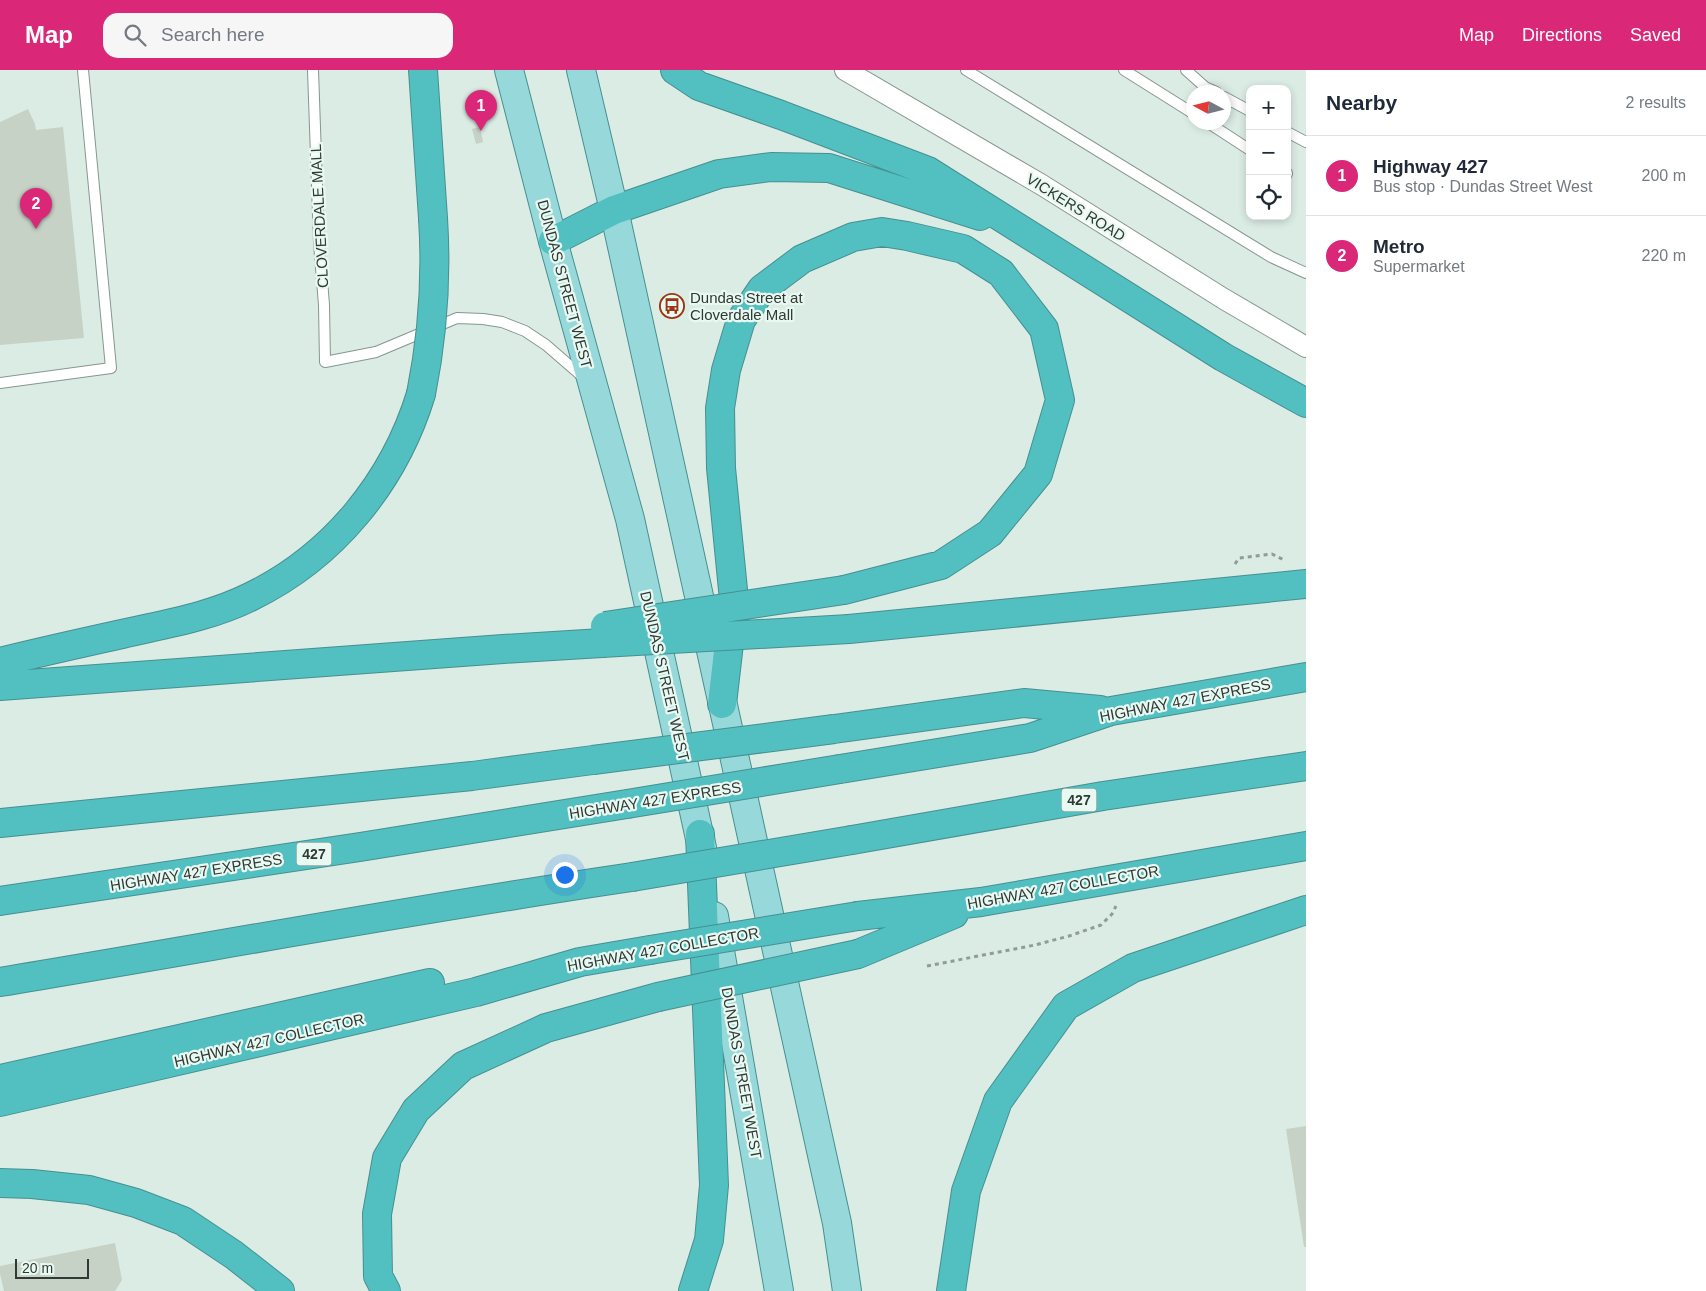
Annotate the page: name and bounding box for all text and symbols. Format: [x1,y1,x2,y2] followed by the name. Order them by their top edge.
[103,13,453,58] search box
[25,21,73,48] text: Map
[121,21,149,49] icon: search
[161,24,265,45] text: Search here
[1459,25,1494,45] text: Map
[1522,25,1602,45] text: Directions
[1630,25,1681,45] text: Saved
[1186,85,1231,130] north arrow
[1246,85,1291,220] map controls
[1246,85,1291,130] button: +
[465,90,497,131] pin: 1
[1326,91,1397,114] text: Nearby
[1626,94,1686,111] text: 2 results
[1246,130,1291,175] button: −
[307,144,331,288] street label: CLOVERDALE MALL
[1373,156,1488,177] text: Highway 427
[1338,167,1346,184] text: 1
[1642,167,1686,184] text: 200 m
[1023,170,1129,244] street label: VICKERS ROAD
[1246,175,1291,220] button: locate
[1373,178,1592,195] text: Bus stop · Dundas Street West
[20,188,52,229] pin: 2
[534,198,596,370] street label: DUNDAS STREET WEST
[1373,236,1425,257] text: Metro
[1338,247,1346,264] text: 2
[1642,247,1686,264] text: 220 m
[1373,258,1465,275] text: Supermarket
[690,289,803,323] place label: Dundas Street at Cloverdale Mall
[659,293,685,319] bus stop icon: Dundas Street at Cloverdale Mall
[637,589,693,763] street label: DUNDAS STREET WEST
[1098,675,1272,725] street label: HIGHWAY 427 EXPRESS
[568,778,742,822] street label: HIGHWAY 427 EXPRESS
[1062,788,1096,812] road number: 427
[296,842,332,866] road number: 427
[109,850,283,894] street label: HIGHWAY 427 EXPRESS
[552,862,578,888] your location
[966,862,1160,912] street label: HIGHWAY 427 COLLECTOR
[566,924,760,974] street label: HIGHWAY 427 COLLECTOR
[719,986,765,1160] street label: DUNDAS STREET WEST
[172,1010,366,1070] street label: HIGHWAY 427 COLLECTOR
[15,1256,89,1279] scale bar
[22,1260,53,1276] text: 20 m

